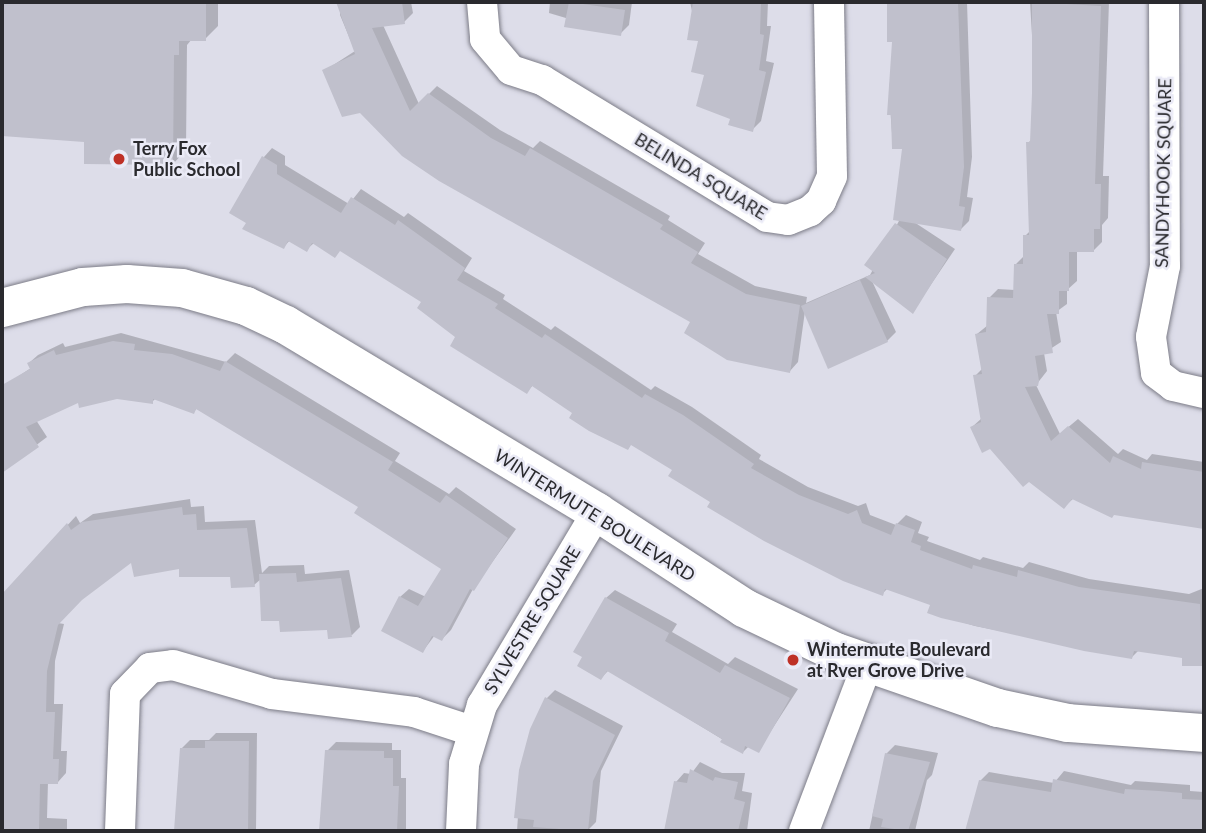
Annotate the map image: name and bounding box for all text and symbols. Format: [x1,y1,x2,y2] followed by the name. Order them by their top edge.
[1151,78,1175,268] street label: SANDYHOOK SQUARE
[631,128,771,224] street label: BELINDA SQUARE
[133,138,240,180] place label: Terry Fox Public School
[111,151,127,167] marker: Terry Fox Public School
[491,444,699,586] street label: WINTERMUTE BOULEVARD
[479,542,585,698] street label: SYLVESTRE SQUARE
[807,639,990,682] place label: Wintermute Boulevard at Rver Grove Drive
[785,652,801,668] marker: Wintermute Boulevard at Rver Grove Drive

